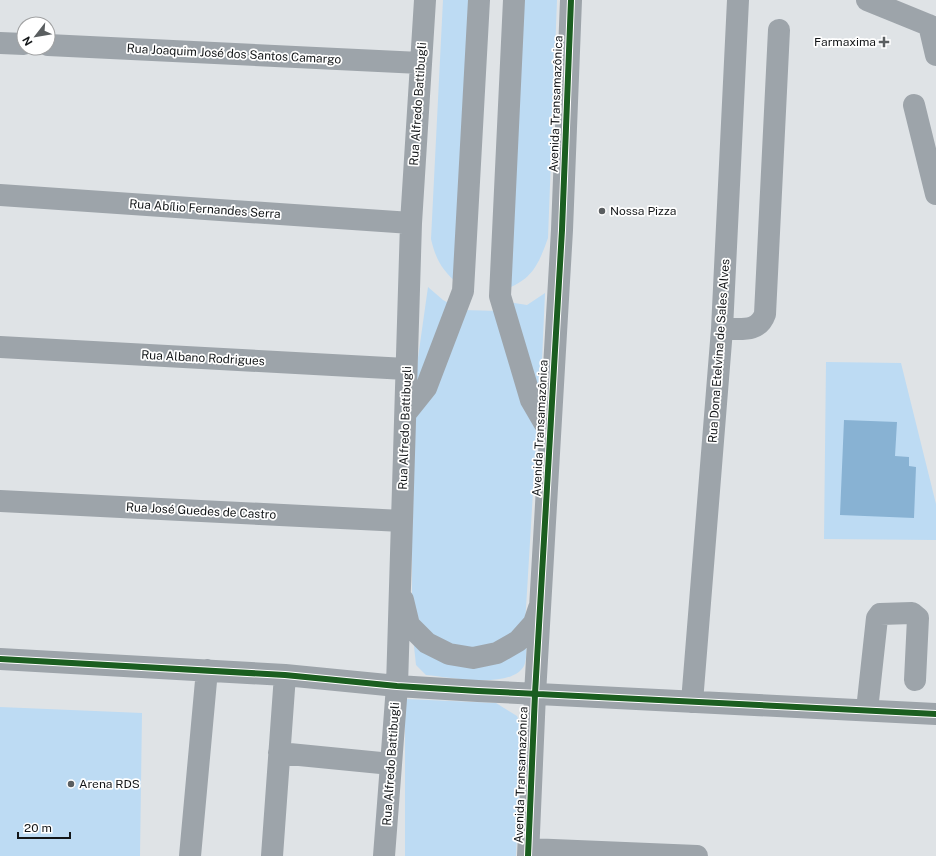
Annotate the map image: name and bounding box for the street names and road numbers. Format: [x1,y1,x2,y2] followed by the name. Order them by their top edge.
[547,35,565,173] street label: Avenida Transamazônica
[126,41,342,67] street label: Rua Joaquim José dos Santos Camargo
[407,42,429,166] street label: Rua Alfredo Battibugli
[129,197,281,221] street label: Rua Abílio Fernandes Serra
[706,259,732,443] street label: Rua Dona Etelvina de Sales Alves
[141,348,265,368] street label: Rua Albano Rodrigues
[529,359,551,497] street label: Avenida Transamazônica
[396,366,414,490] street label: Rua Alfredo Battibugli
[126,500,277,522] street label: Rua José Guedes de Castro
[380,702,402,826] street label: Rua Alfredo Battibugli
[512,706,530,844] street label: Avenida Transamazônica

